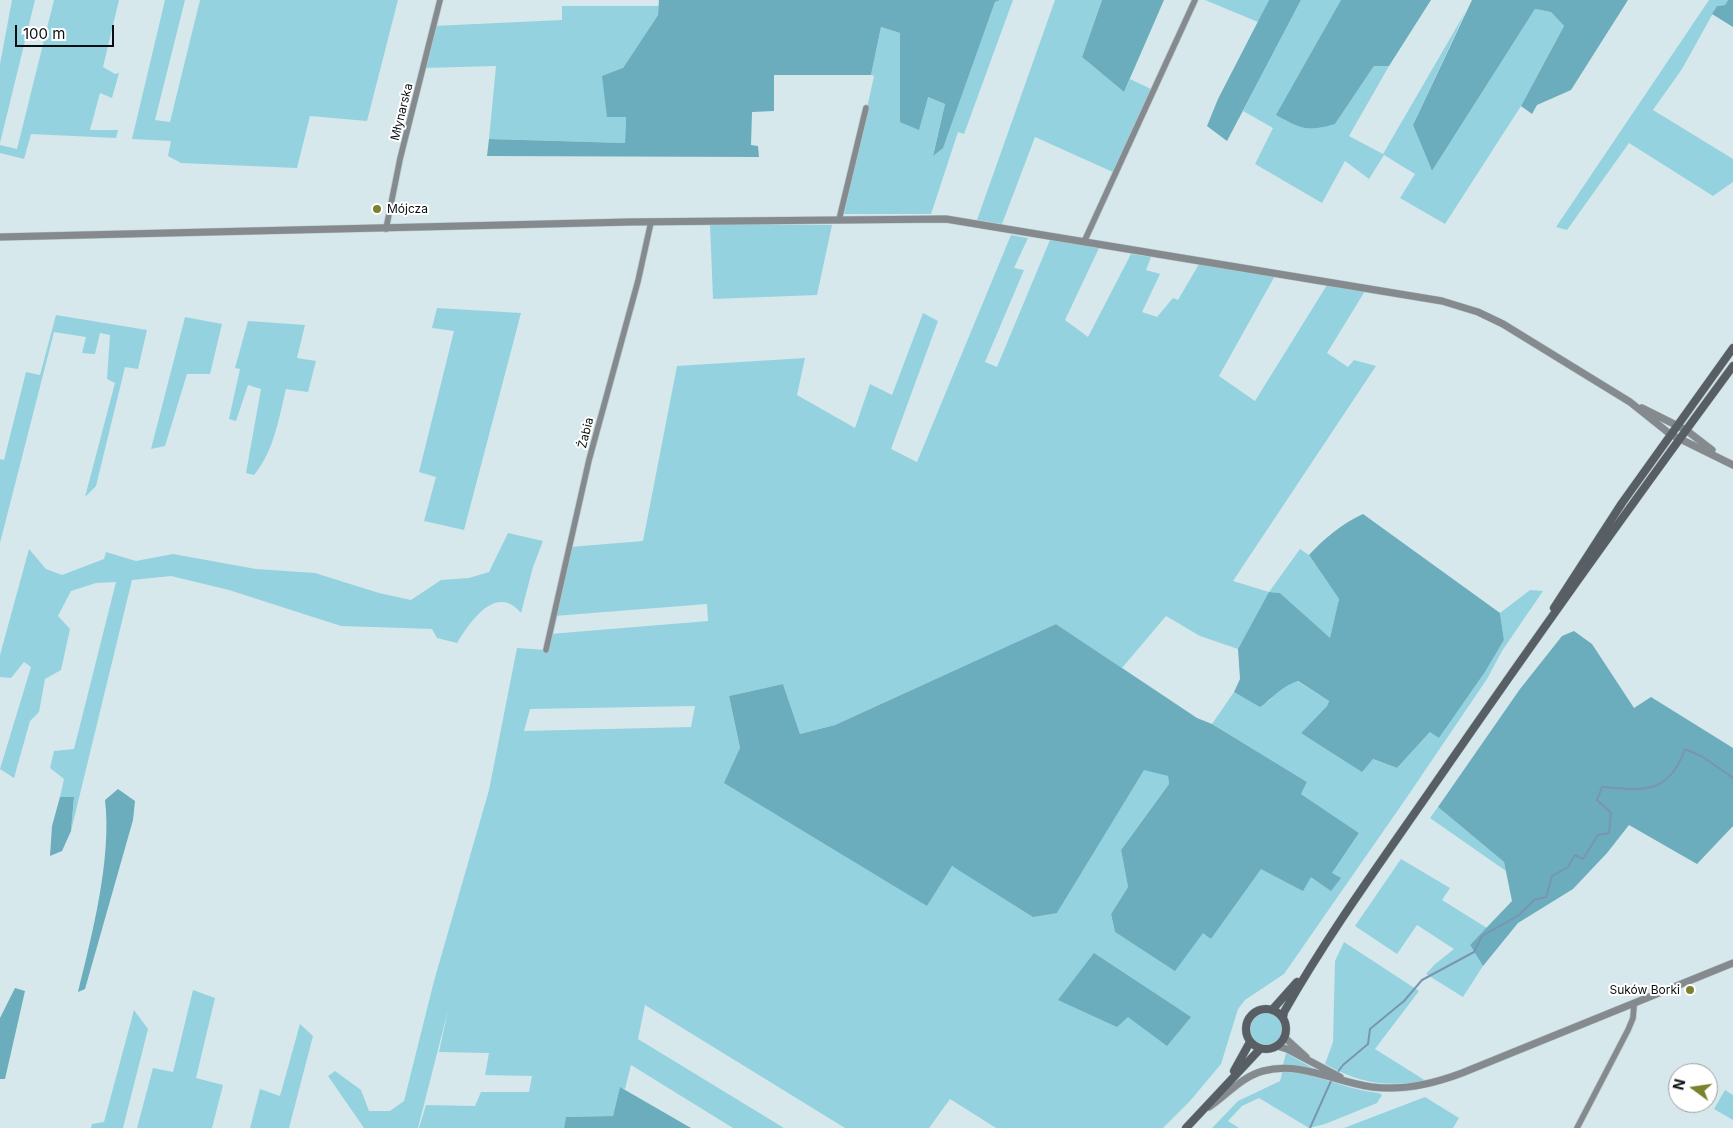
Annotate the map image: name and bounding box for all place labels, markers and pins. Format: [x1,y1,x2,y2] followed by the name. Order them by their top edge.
[387,202,428,216] place label: Mójcza
[371,203,383,215] marker: Mójcza
[1609,983,1680,997] place label: Suków Borki
[1684,984,1696,996] marker: Suków Borki

